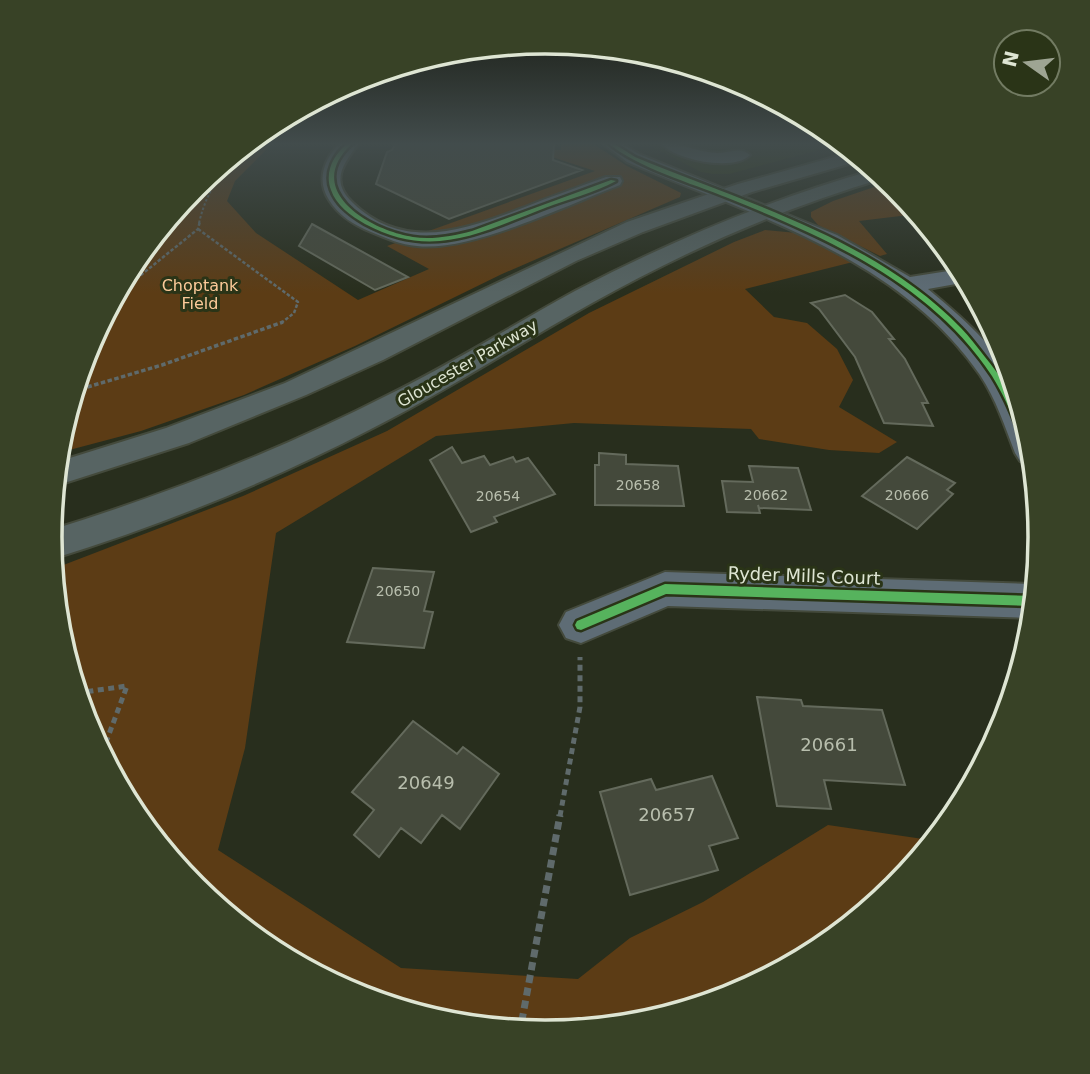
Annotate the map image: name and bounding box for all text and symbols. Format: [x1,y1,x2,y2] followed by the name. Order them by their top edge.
[992,28,1062,98] north arrow
[998,49,1023,69] text: N
[162,276,239,313] park label: Choptank Field
[394,316,541,411] street label: Gloucester Parkway
[616,477,660,493] house number: 20658
[744,487,788,503] house number: 20662
[885,487,929,503] house number: 20666
[476,488,520,504] house number: 20654
[727,562,881,589] street label: Ryder Mills Court
[376,583,420,599] house number: 20650
[800,734,858,755] house number: 20661
[397,772,455,793] house number: 20649
[638,804,696,825] house number: 20657

